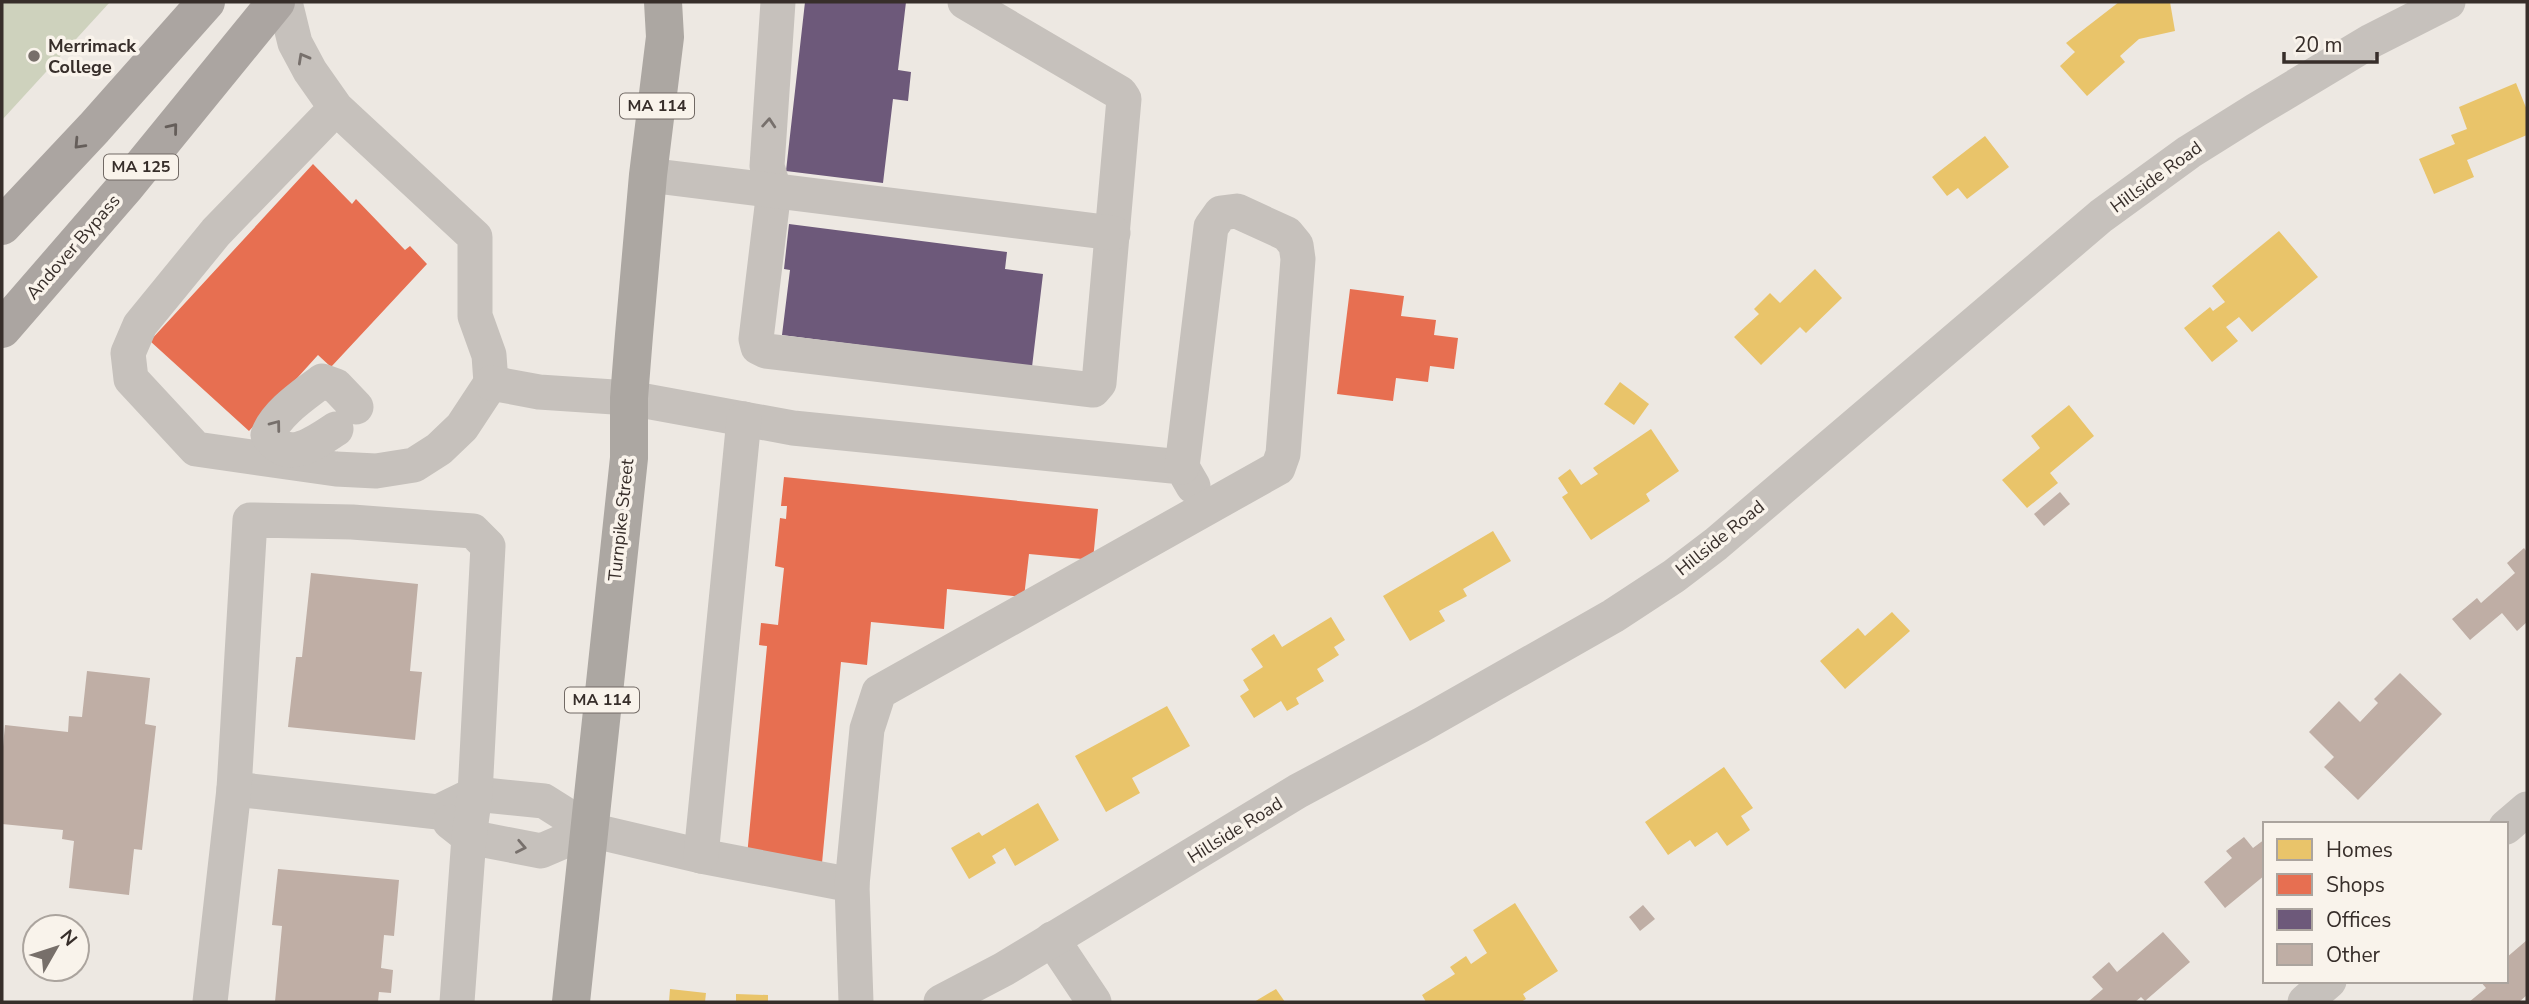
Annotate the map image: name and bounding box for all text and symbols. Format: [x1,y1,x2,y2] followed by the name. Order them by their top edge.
[2284,21,2377,65] scale bar
[2294,31,2343,59] text: 20 m
[48,34,136,79] place label: Merrimack College
[26,48,42,64] marker: Merrimack College
[298,53,311,65] one-way arrow
[620,94,694,118] road number: MA 114
[762,117,777,128] one-way arrow
[165,124,178,136] one-way arrow
[75,136,87,149] one-way arrow
[2105,136,2207,218] street label: Hillside Road
[104,154,178,180] road number: MA 125
[21,189,125,305] street label: Andover Bypass
[268,420,280,432] one-way arrow
[603,457,639,582] street label: Turnpike Street
[1671,495,1769,581] street label: Hillside Road
[565,688,639,712] road number: MA 114
[1183,791,1287,869] street label: Hillside Road
[2263,822,2508,983] legend
[2326,836,2393,864] text: Homes
[515,839,527,854] one-way arrow
[2326,871,2385,899] text: Shops
[2326,906,2391,934] text: Offices
[21,913,91,983] north arrow
[54,924,83,952] text: N
[2326,941,2381,969] text: Other

